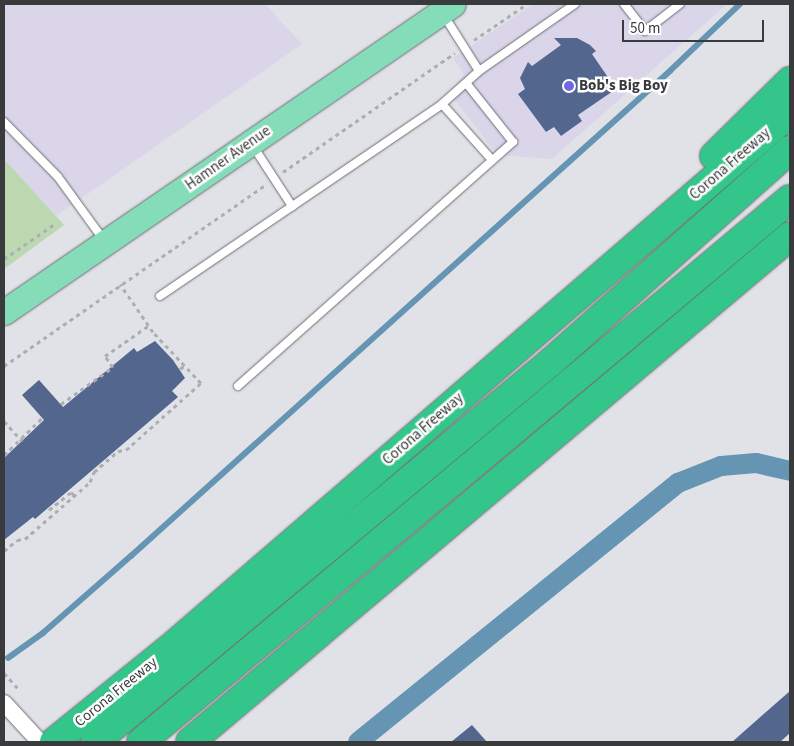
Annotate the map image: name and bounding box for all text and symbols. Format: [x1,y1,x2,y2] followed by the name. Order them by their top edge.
[624,10,766,42] scale bar
[630,18,660,39] text: 50 m
[579,77,668,95] place label: Bob's Big Boy
[563,80,575,92] marker: Bob's Big Boy
[182,122,274,194] street label: Hamner Avenue
[686,124,774,204] street label: Corona Freeway
[379,389,467,469] street label: Corona Freeway
[71,653,161,731] street label: Corona Freeway

